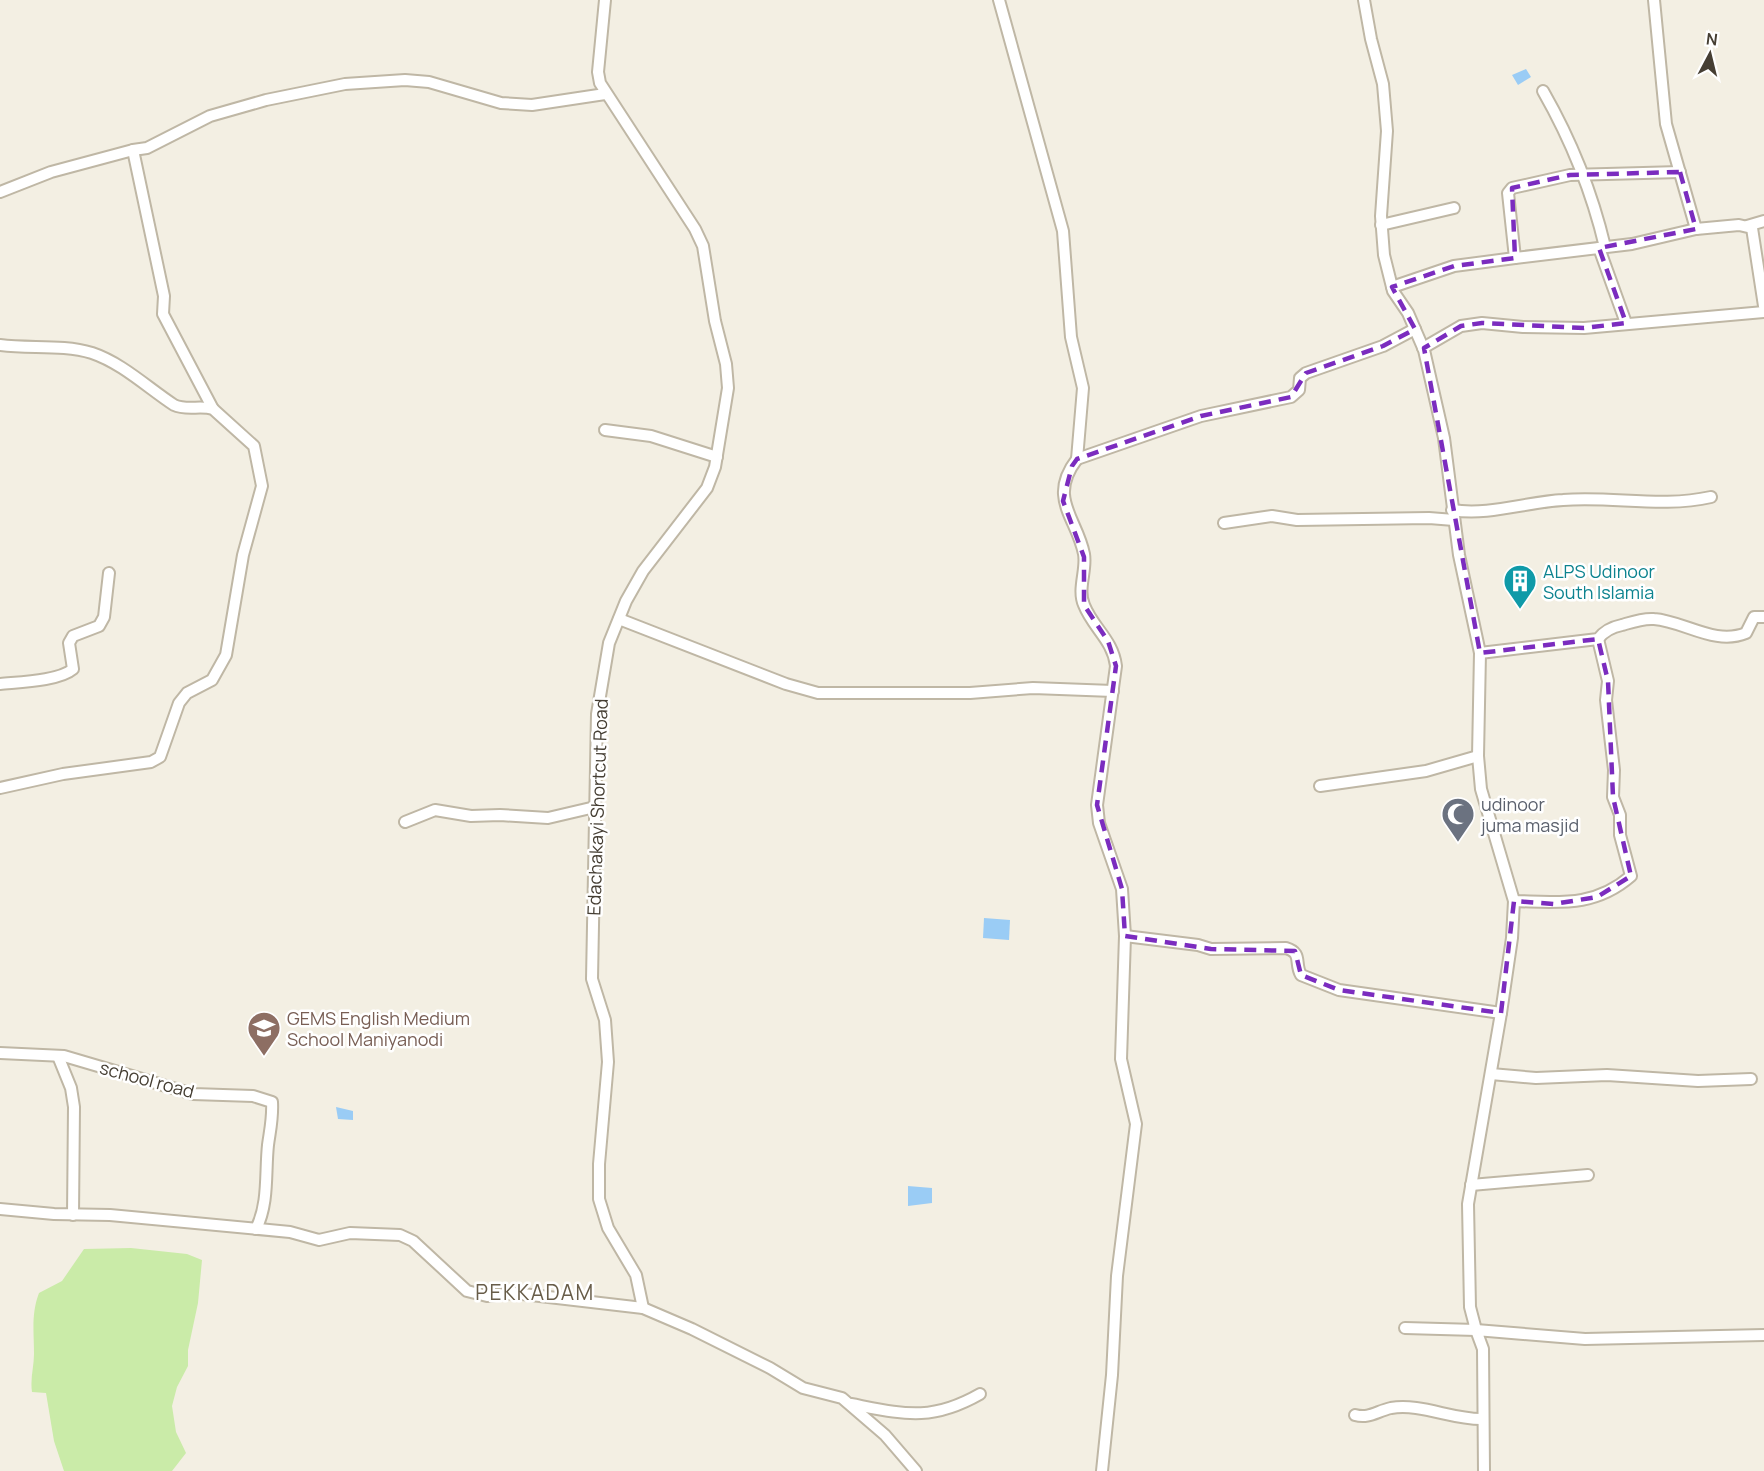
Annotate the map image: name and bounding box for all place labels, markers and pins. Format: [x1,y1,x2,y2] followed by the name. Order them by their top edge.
[1543,559,1656,604] place label: ALPS Udinoor South Islamia
[1502,563,1538,610] building icon: ALPS Udinoor South Islamia
[1480,792,1579,837] place label: udinoor juma masjid
[1440,796,1476,843] mosque icon: udinoor juma masjid
[287,1006,470,1051] place label: GEMS English Medium School Maniyanodi
[246,1010,282,1057] school or university icon: GEMS English Medium School Maniyanodi

